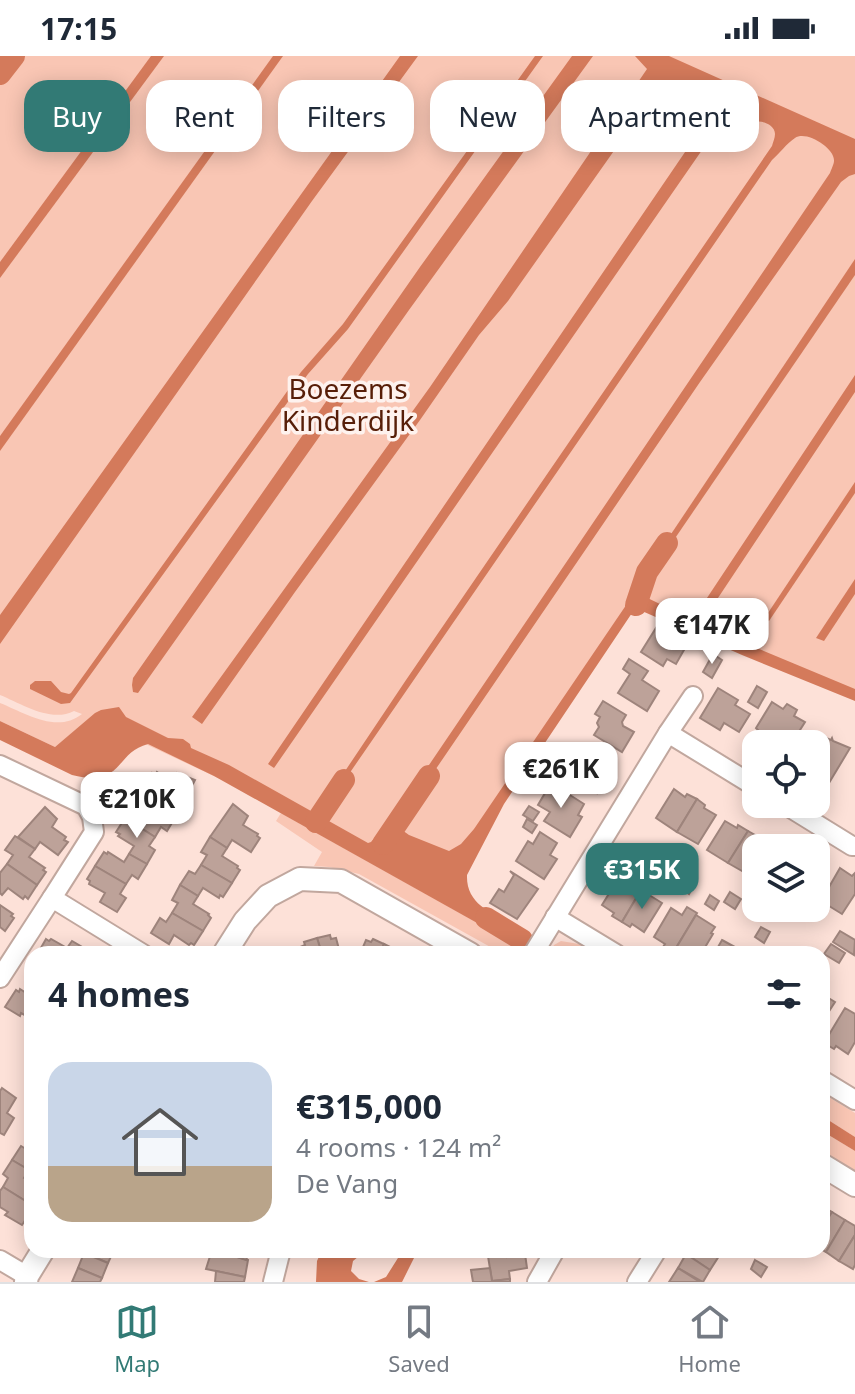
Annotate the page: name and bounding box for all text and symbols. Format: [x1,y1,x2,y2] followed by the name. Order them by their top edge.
[40,8,117,49] text: 17:15
[24,80,130,152] chip: Buy
[146,80,262,152] chip: Rent
[278,80,414,152] chip: Filters
[430,80,545,152] chip: New
[561,80,759,152] chip: Apartment
[282,369,414,439] park label: Boezems Kinderdijk
[656,598,768,666] pin: €147K
[674,606,750,642] text: €147K
[742,730,830,922] map controls
[742,730,830,818] button: locate
[505,742,617,810] pin: €261K
[523,750,599,786] text: €261K
[81,772,193,840] pin: €210K
[99,780,175,816] text: €210K
[742,834,830,922] button: layers
[586,843,698,911] pin: €315K
[604,851,680,887] text: €315K
[48,971,190,1017] text: 4 homes
[762,972,806,1016] icon: filters
[296,1083,442,1129] text: €315,000
[112,1094,208,1190] icon: home
[296,1129,501,1165] text: 4 rooms · 124 m²
[296,1165,398,1201] text: De Vang
[114,1300,160,1378] tab: Map
[388,1300,450,1378] tab: Saved
[678,1300,741,1378] tab: Home

